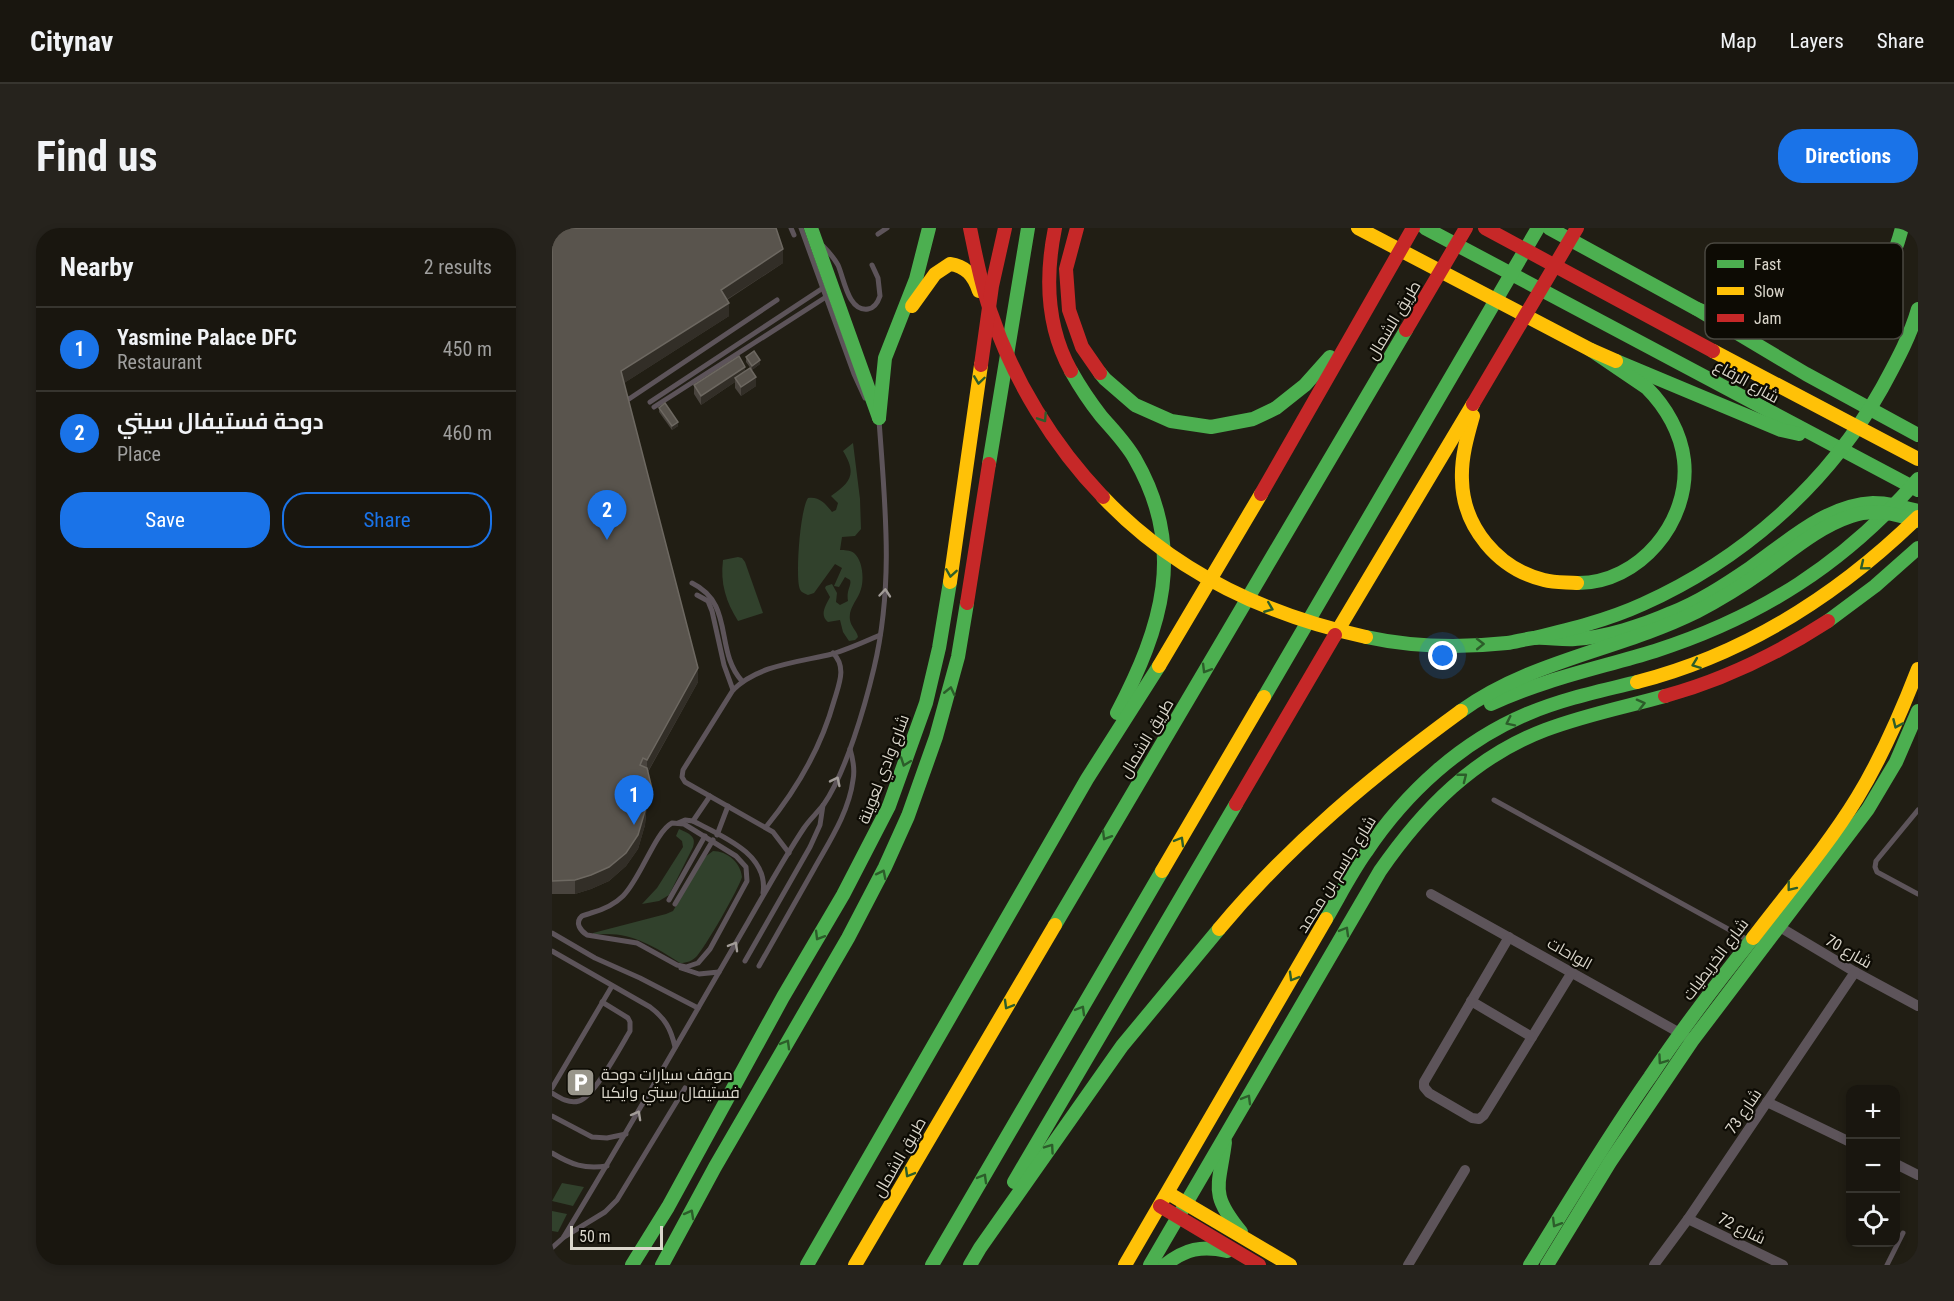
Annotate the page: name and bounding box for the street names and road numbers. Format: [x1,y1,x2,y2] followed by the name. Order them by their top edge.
[1362,277,1425,364] street label: طريق الشمال
[1710,356,1783,409] street label: شارع الرفاع
[1115,695,1178,782] street label: طريق الشمال
[854,712,917,828] street label: شارع وادي لعوينة
[1293,812,1382,937] street label: شارع جاسم بن محمد
[1678,915,1754,1005] street label: شارع الخريطيات
[1821,931,1875,974] street label: شارع 70
[1544,933,1596,974] street label: الواحات
[1721,1085,1767,1139] street label: شارع 73
[869,1114,931,1201] street label: طريق الشمال
[1714,1209,1769,1250] street label: شارع 72

